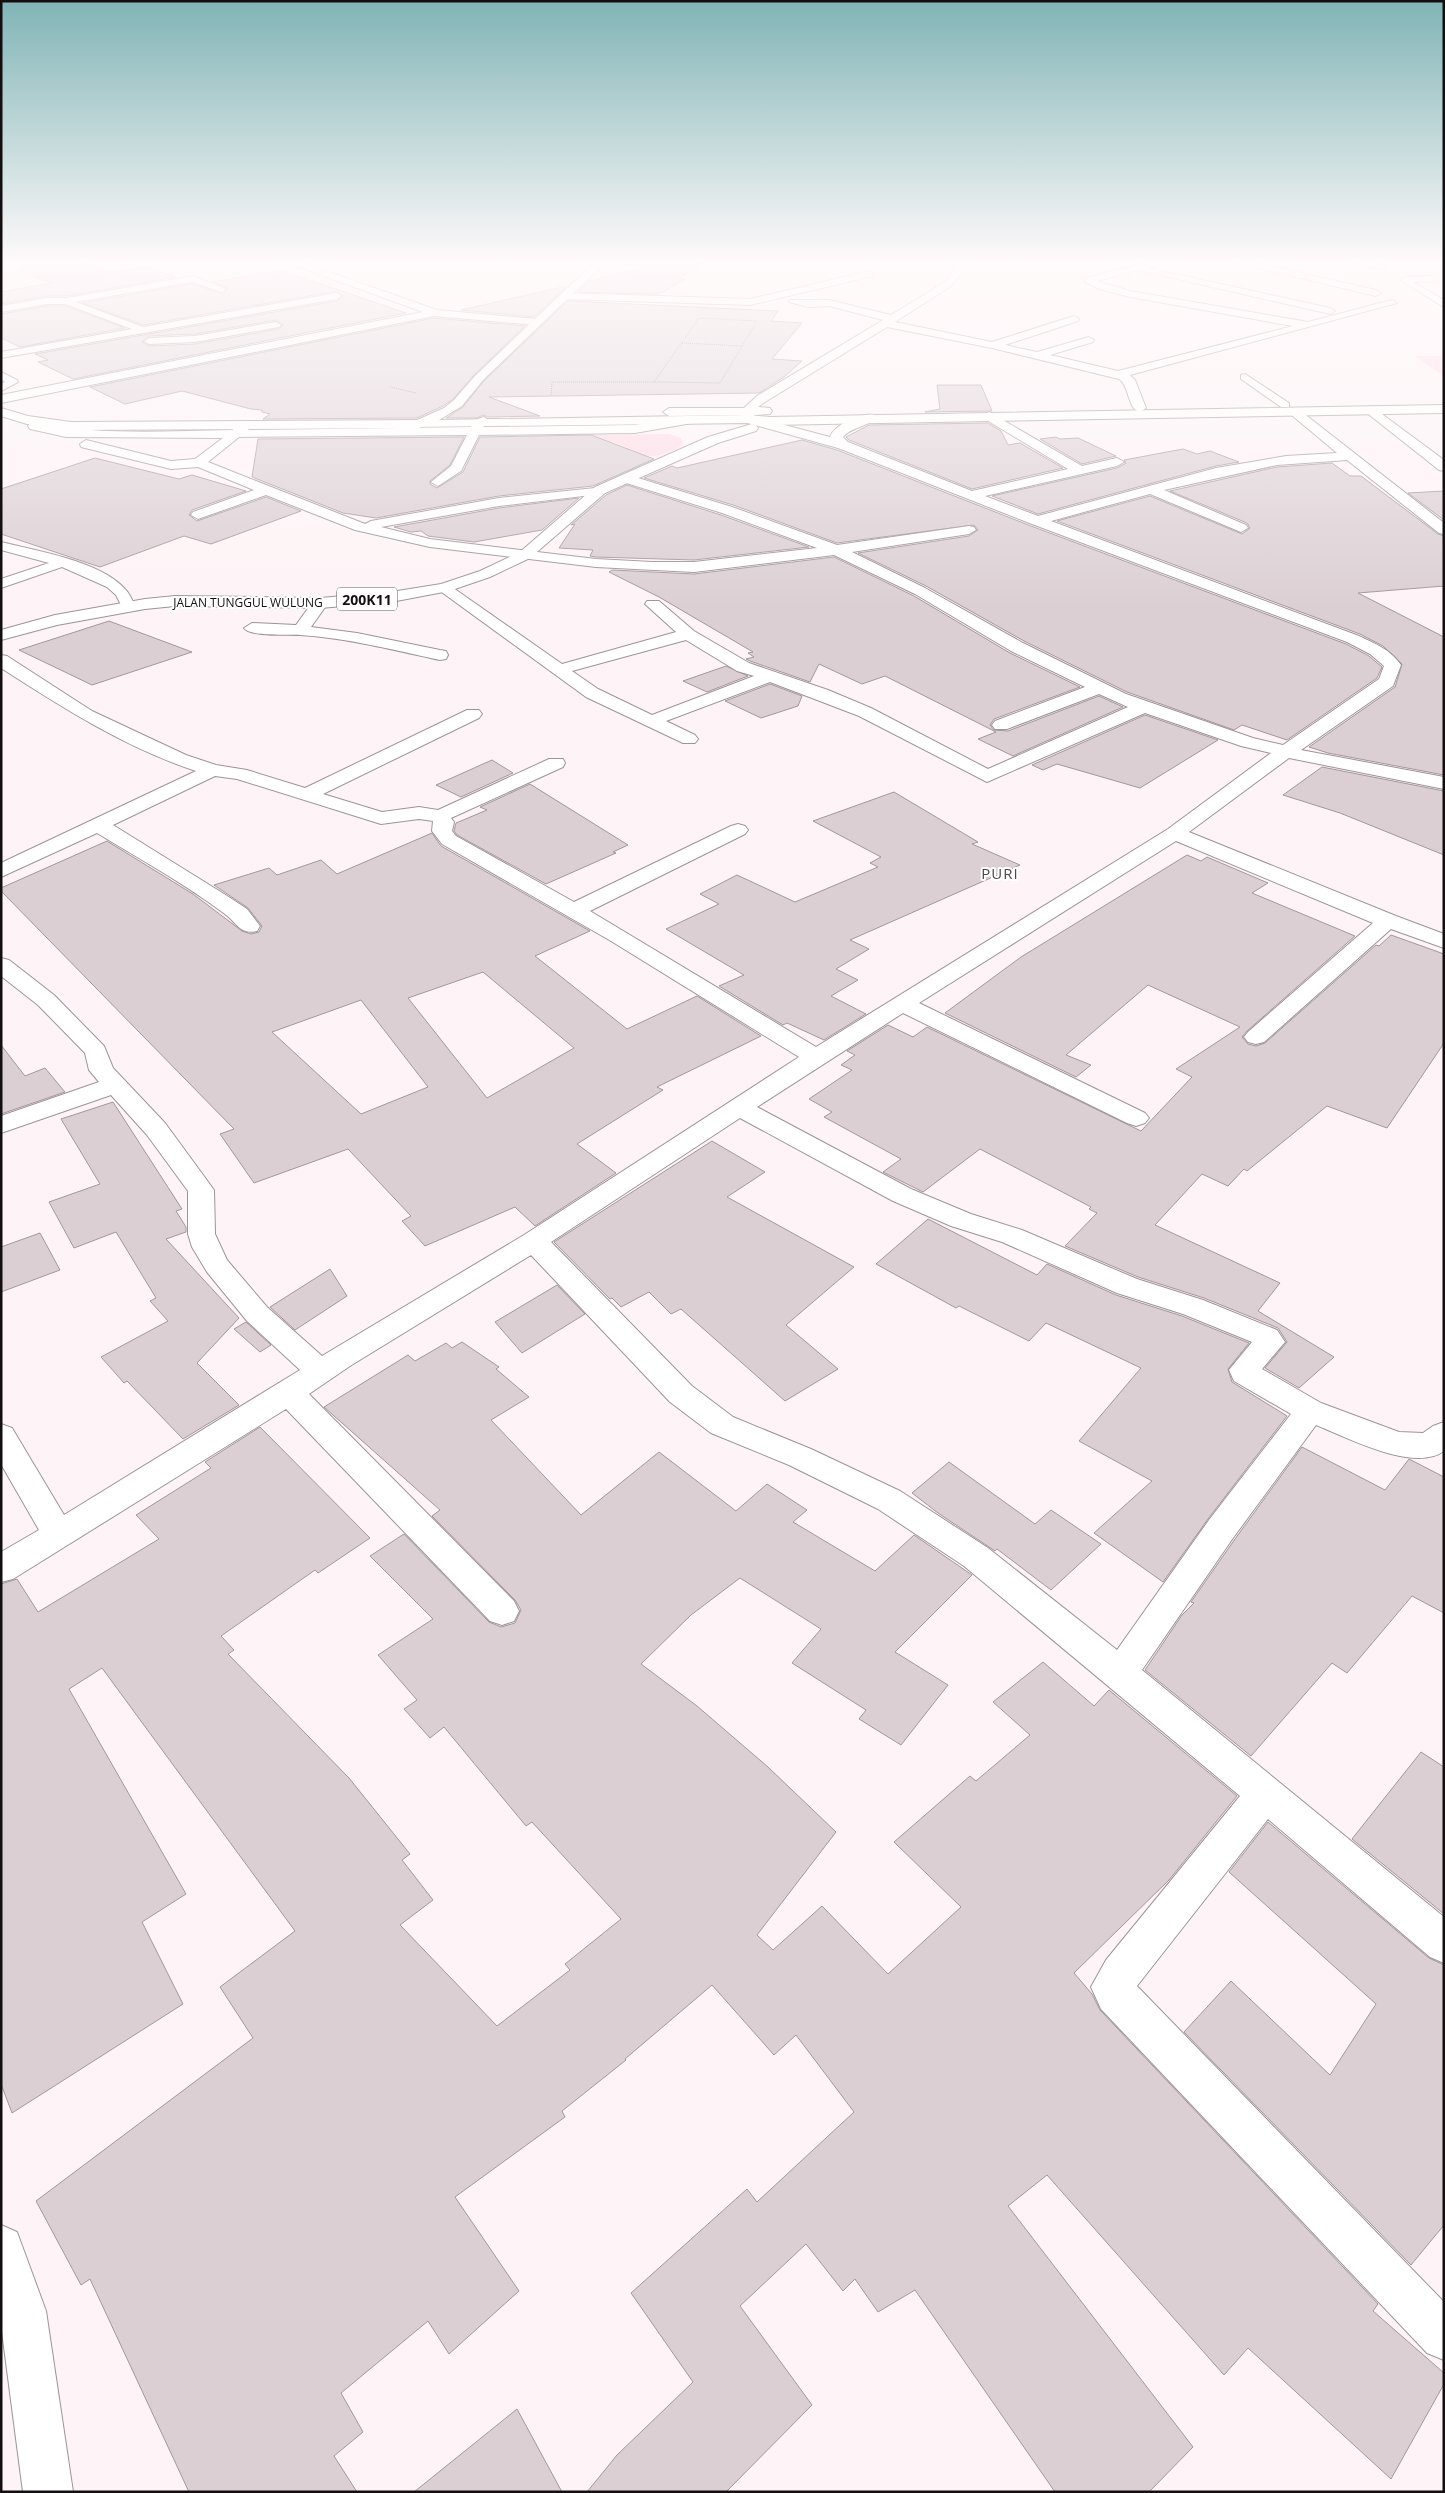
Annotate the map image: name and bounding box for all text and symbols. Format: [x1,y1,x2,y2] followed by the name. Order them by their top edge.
[337,588,397,610] road number: 200K11
[172,594,323,611] street label: JALAN TUNGGUL WULUNG
[981,863,1019,883] district label: PURI

